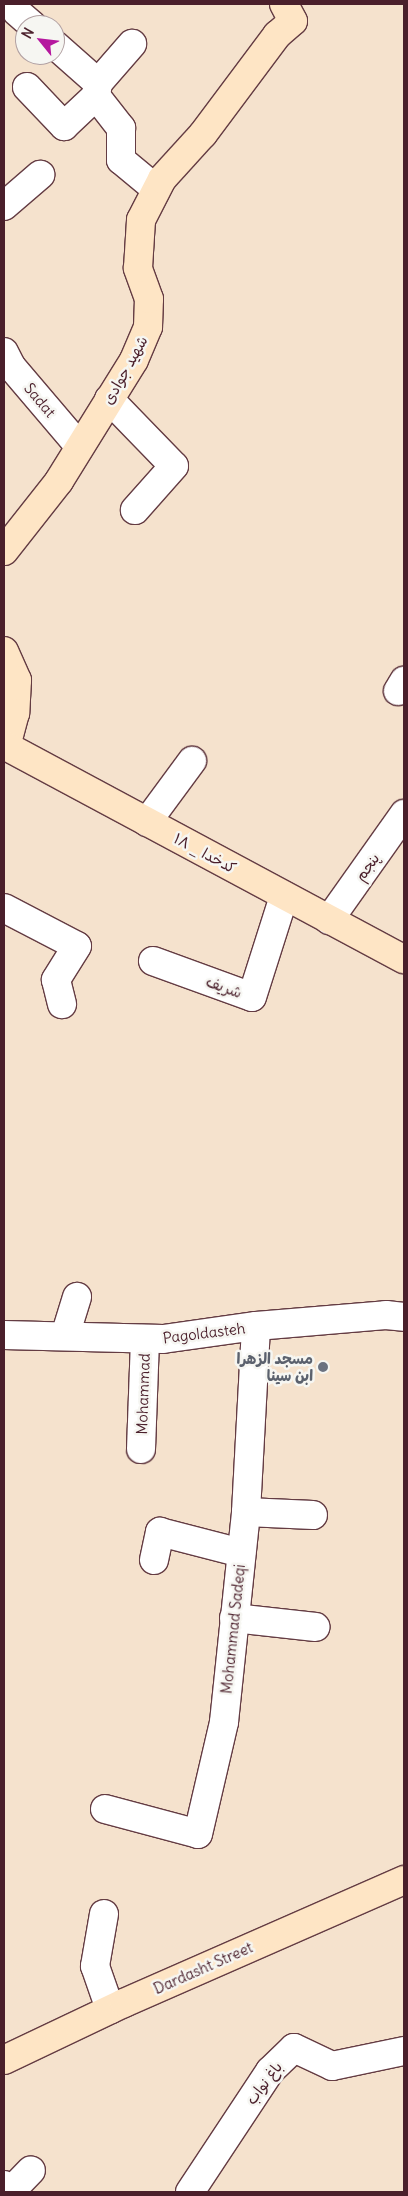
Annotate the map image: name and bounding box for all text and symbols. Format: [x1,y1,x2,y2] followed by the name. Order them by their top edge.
[15,15,65,65] north arrow
[18,25,38,42] text: N
[99,333,151,407] street label: شهید جوادی
[20,379,60,421] street label: Sadat
[171,829,239,877] street label: ۱۸ _ کدخدا
[351,850,383,884] street label: پنجم
[204,972,244,1002] street label: شریف
[162,1319,246,1347] street label: Pagoldasteh
[237,1349,313,1384] place label: مسجد الزهرا ابن سینا
[133,1353,153,1435] street label: Mohammad
[317,1361,329,1373] marker: مسجد الزهرا ابن سینا
[217,1563,249,1695] street label: Mohammad Sadeqi
[151,1938,255,1998] street label: Dardasht Street
[242,2058,286,2108] street label: باغ نواب

